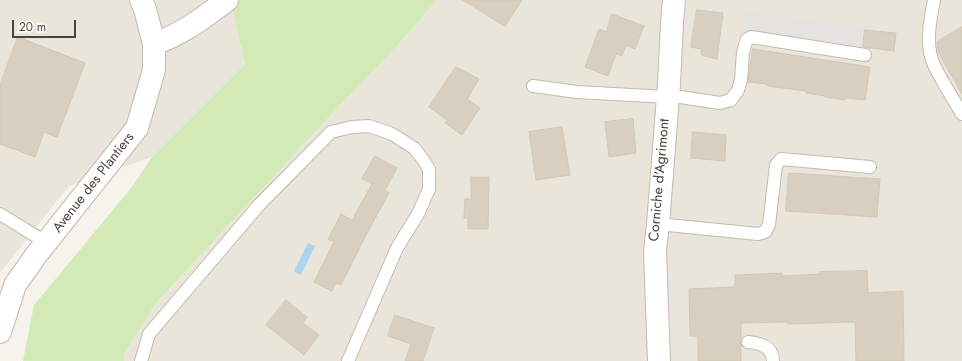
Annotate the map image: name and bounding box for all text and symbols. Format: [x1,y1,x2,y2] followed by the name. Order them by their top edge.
[14,12,78,38] scale bar
[19,18,46,36] text: 20 m
[646,118,674,242] street label: Corniche d'Agrimont
[50,130,138,236] street label: Avenue des Plantiers

